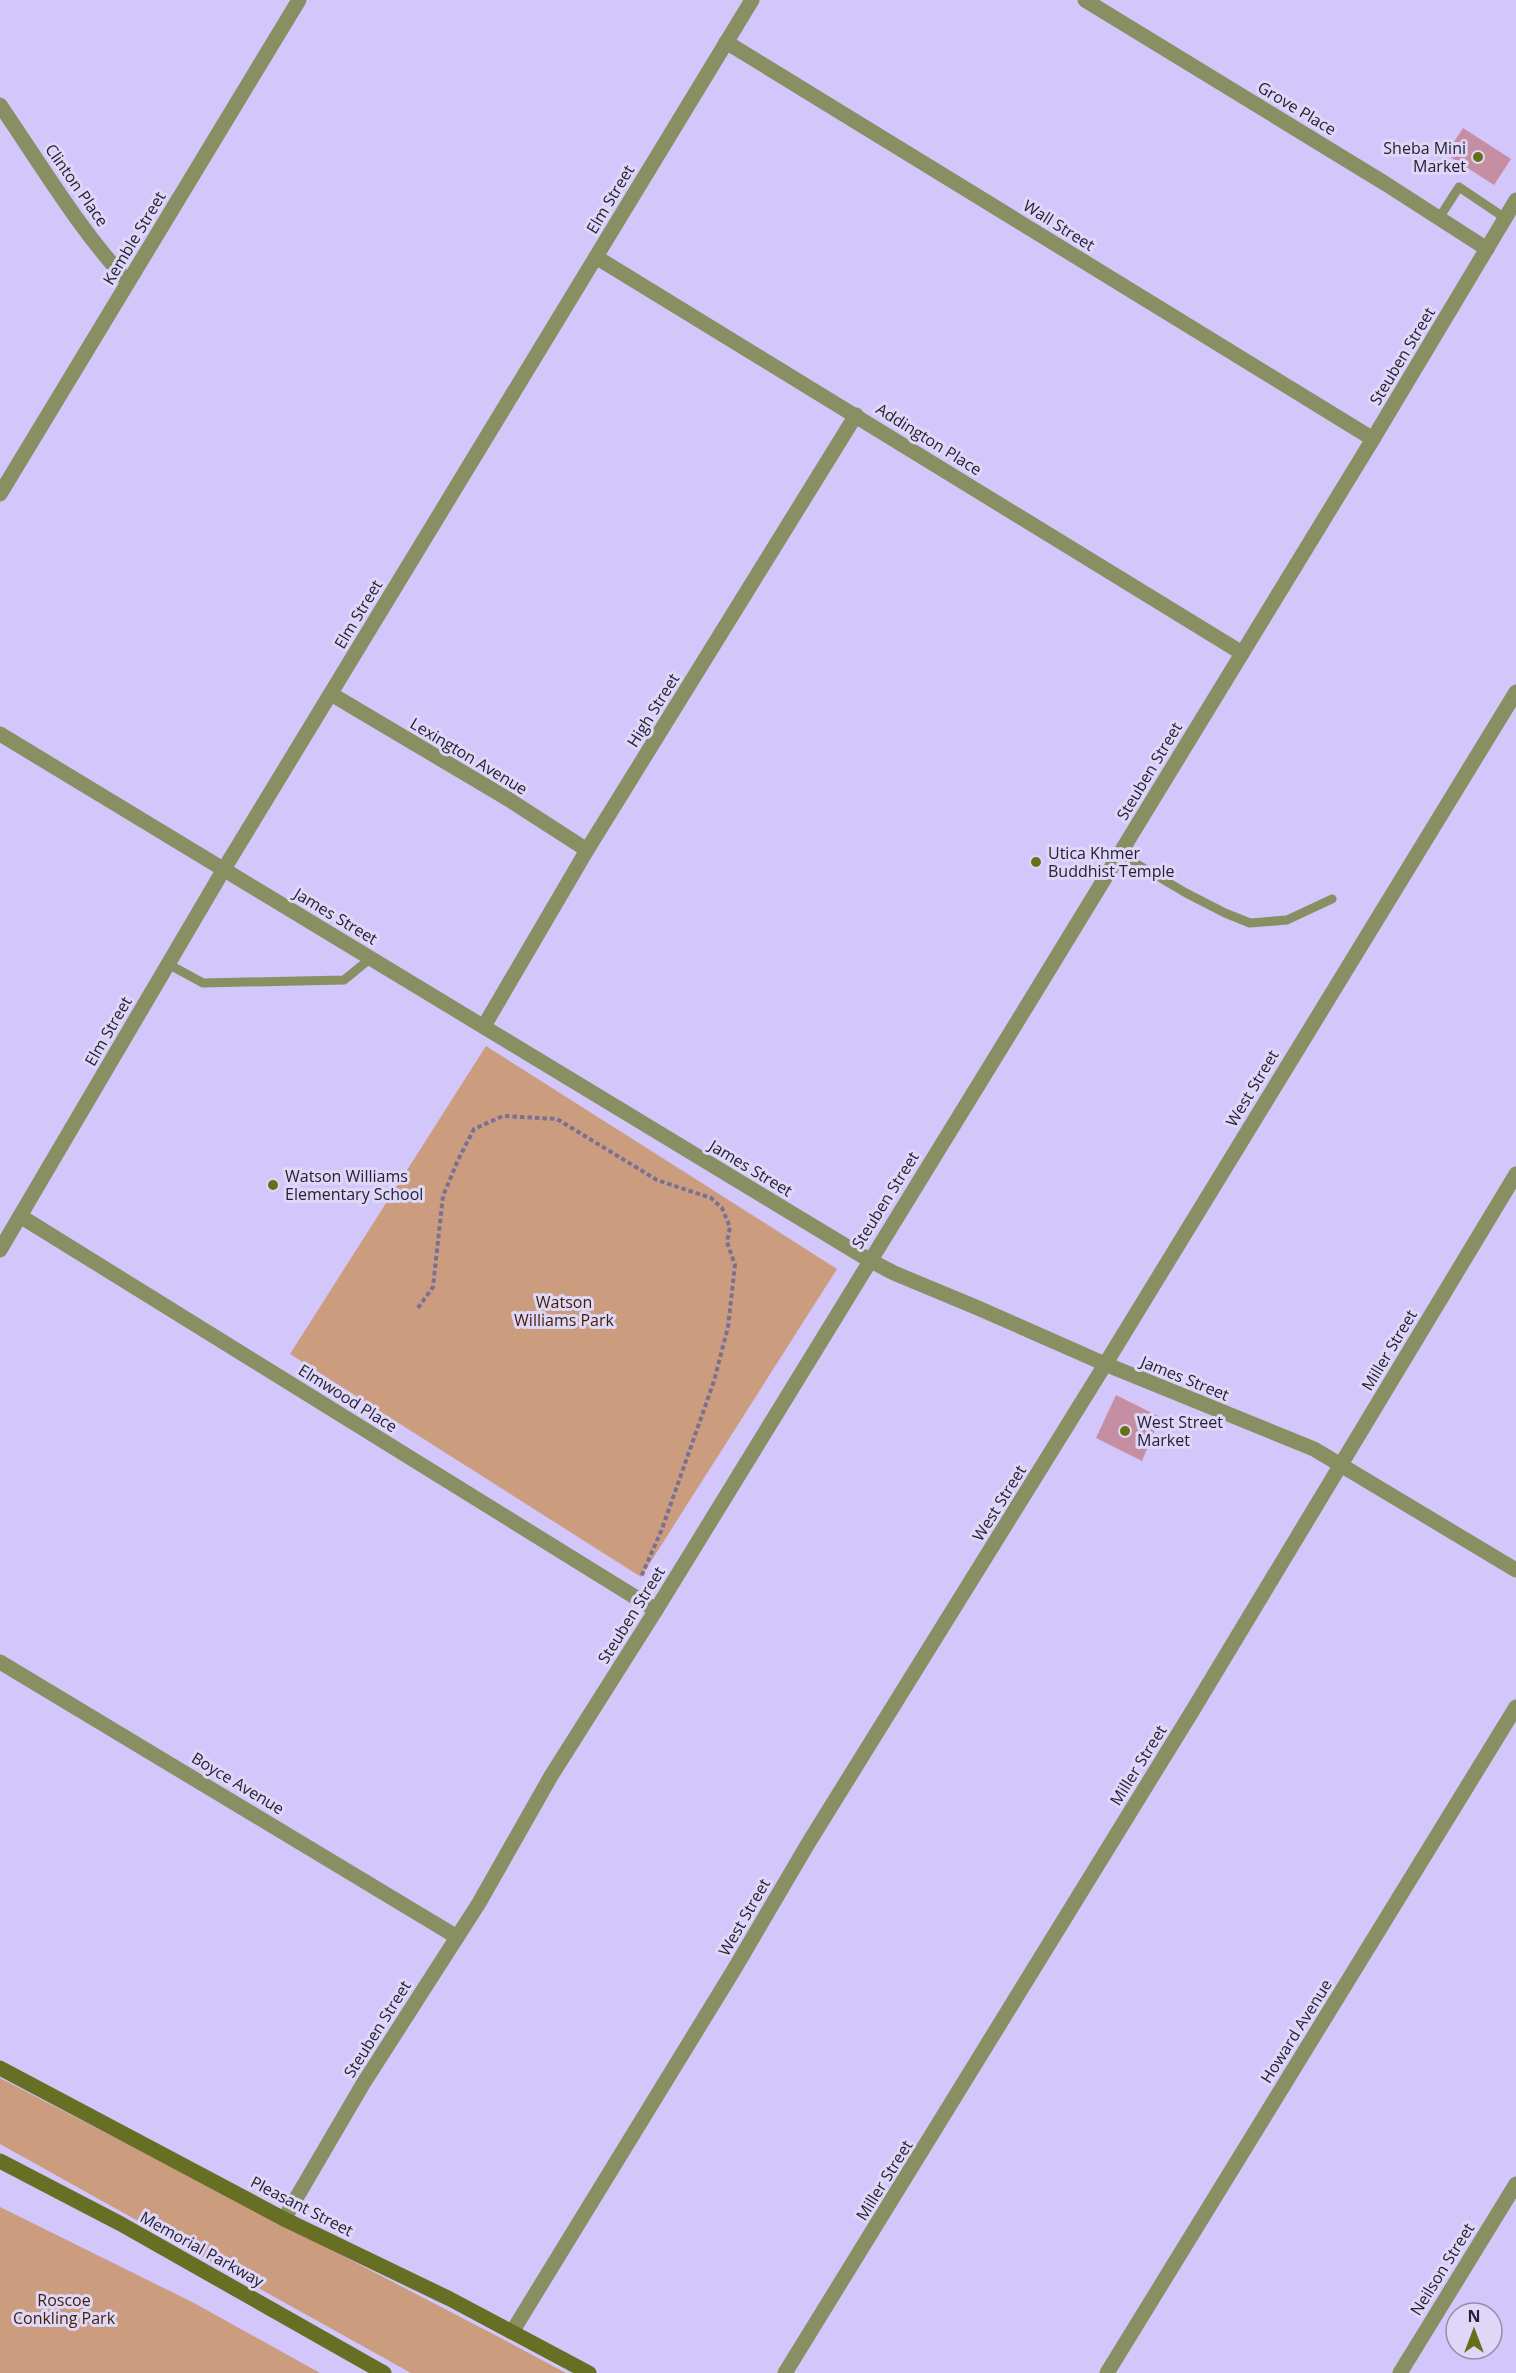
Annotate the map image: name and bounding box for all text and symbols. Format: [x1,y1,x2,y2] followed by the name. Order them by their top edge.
[1254,76,1340,140] street label: Grove Place
[1383,137,1466,177] place label: Sheba Mini Market
[40,139,114,231] street label: Clinton Place
[1471,150,1485,164] marker: Sheba Mini Market
[581,160,639,237] street label: Elm Street
[97,187,171,289] street label: Kemble Street
[1019,194,1099,256] street label: Wall Street
[1364,303,1440,409] street label: Steuben Street
[872,398,986,480] street label: Addington Place
[329,575,387,652] street label: Elm Street
[622,669,685,751] street label: High Street
[406,712,532,800] street label: Lexington Avenue
[1111,718,1187,824] street label: Steuben Street
[1048,842,1175,882] place label: Utica Khmer Buddhist Temple
[1029,855,1043,869] marker: Utica Khmer Buddhist Temple
[289,881,382,950] street label: James Street
[79,992,137,1070] street label: Elm Street
[1220,1045,1284,1130] street label: West Street
[704,1133,797,1202] street label: James Street
[846,1147,924,1253] street label: Steuben Street
[285,1165,423,1205] place label: Watson Williams Elementary School
[266,1178,280,1192] marker: Watson Williams Elementary School
[514,1291,615,1331] park label: Watson Williams Park
[1356,1305,1422,1395] street label: Miller Street
[1136,1350,1233,1406] street label: James Street
[294,1359,402,1437] street label: Elmwood Place
[1137,1411,1223,1451] place label: West Street Market
[1118,1424,1132,1438] marker: West Street Market
[967,1460,1031,1545] street label: West Street
[592,1562,670,1668] street label: Steuben Street
[1105,1720,1172,1809] street label: Miller Street
[188,1747,288,1819] street label: Boyce Avenue
[713,1874,775,1960] street label: West Street
[1255,1975,1337,2087] street label: Howard Avenue
[338,1976,416,2082] street label: Steuben Street
[851,2135,918,2224] street label: Miller Street
[247,2171,357,2241] street label: Pleasant Street
[136,2206,269,2293] street label: Memorial Parkway
[1406,2219,1478,2319] street label: Neilson Street
[13,2289,116,2329] park label: Roscoe Conkling Park
[1444,2301,1504,2361] north arrow

